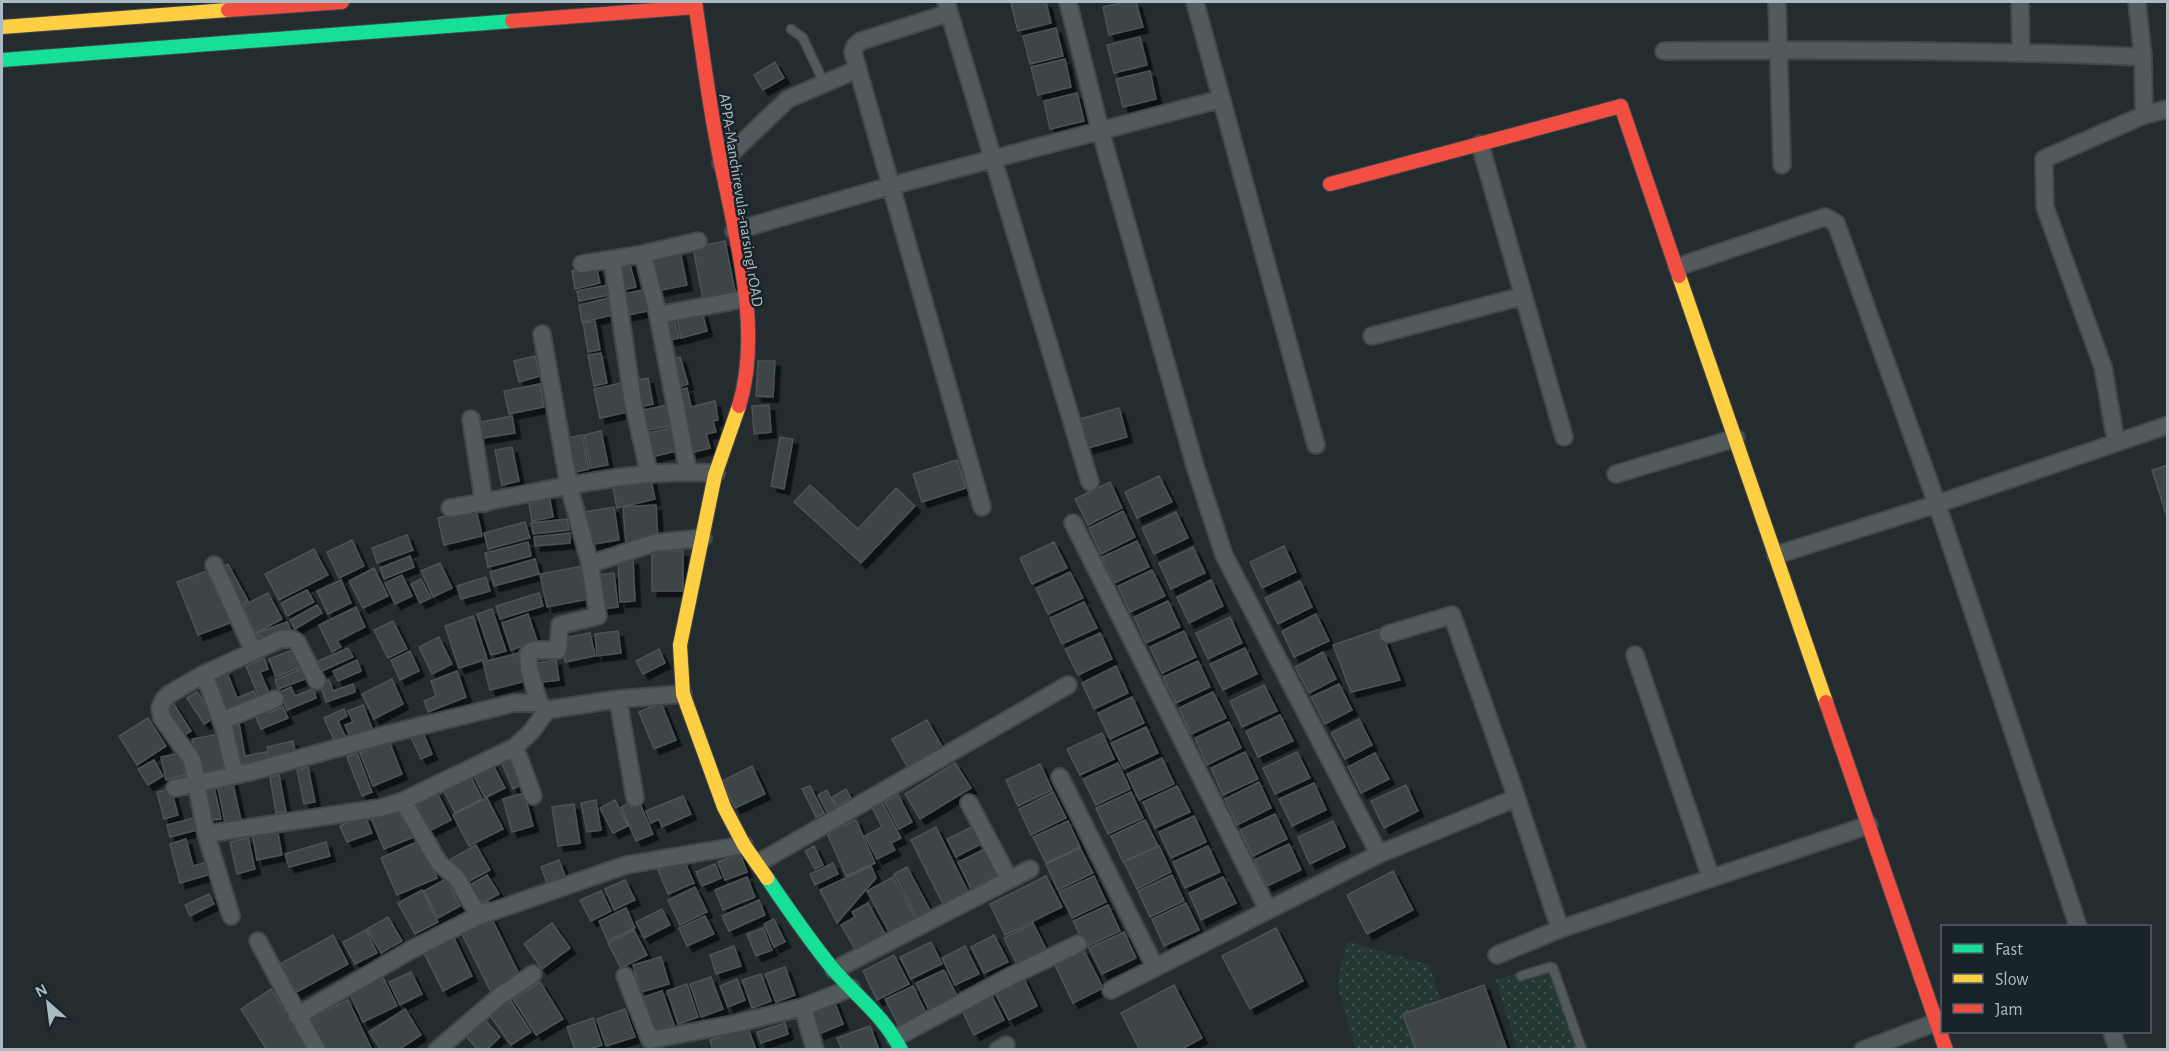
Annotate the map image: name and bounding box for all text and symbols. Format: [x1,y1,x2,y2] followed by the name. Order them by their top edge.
[716,92,766,308] street label: APPA-Manchirevula-narsingI rOAD
[1941,925,2151,1033] legend
[1995,941,2023,959] text: Fast
[1995,971,2028,989] text: Slow
[18,973,78,1033] north arrow
[33,981,50,1000] text: N
[1995,1001,2023,1019] text: Jam

